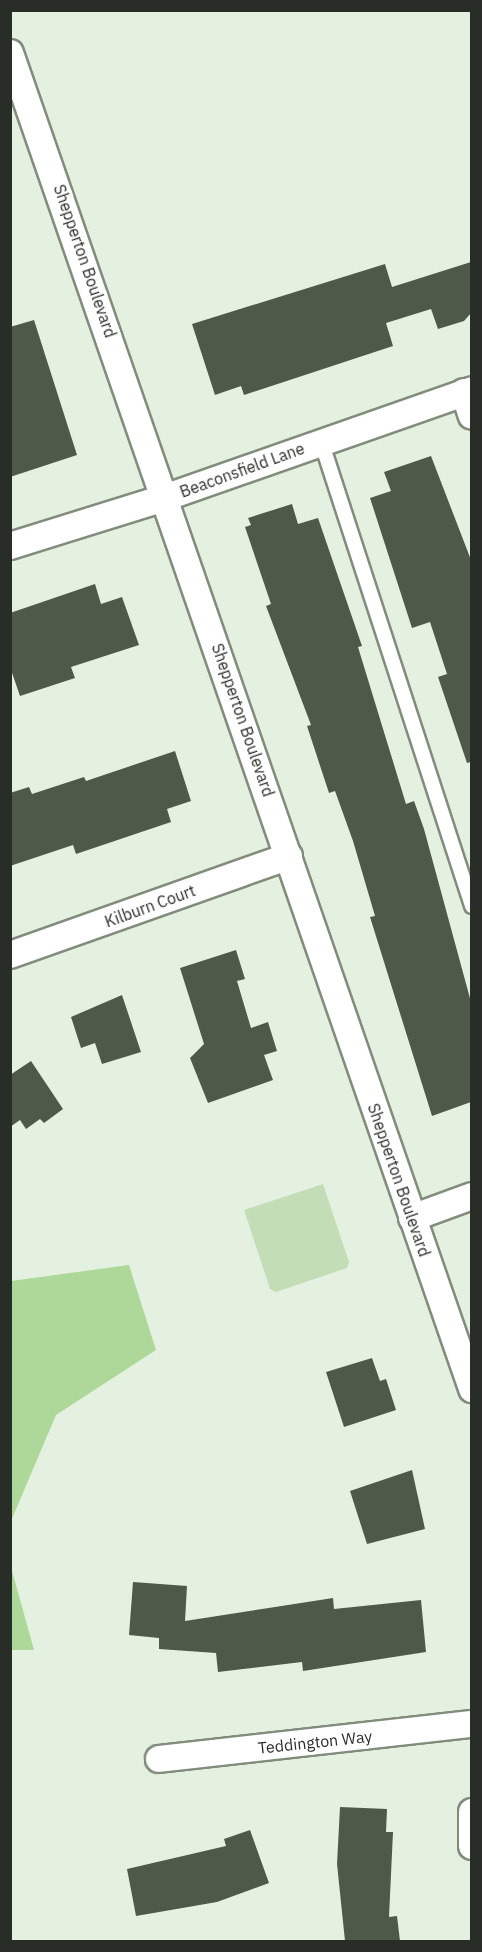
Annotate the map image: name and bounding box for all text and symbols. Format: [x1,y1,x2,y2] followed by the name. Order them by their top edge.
[50,182,120,340] street label: Shepperton Boulevard
[177,439,307,501] street label: Beaconsfield Lane
[208,641,278,799] street label: Shepperton Boulevard
[102,881,198,931] street label: Kilburn Court
[364,1101,434,1259] street label: Shepperton Boulevard
[257,1726,373,1758] street label: Teddington Way

